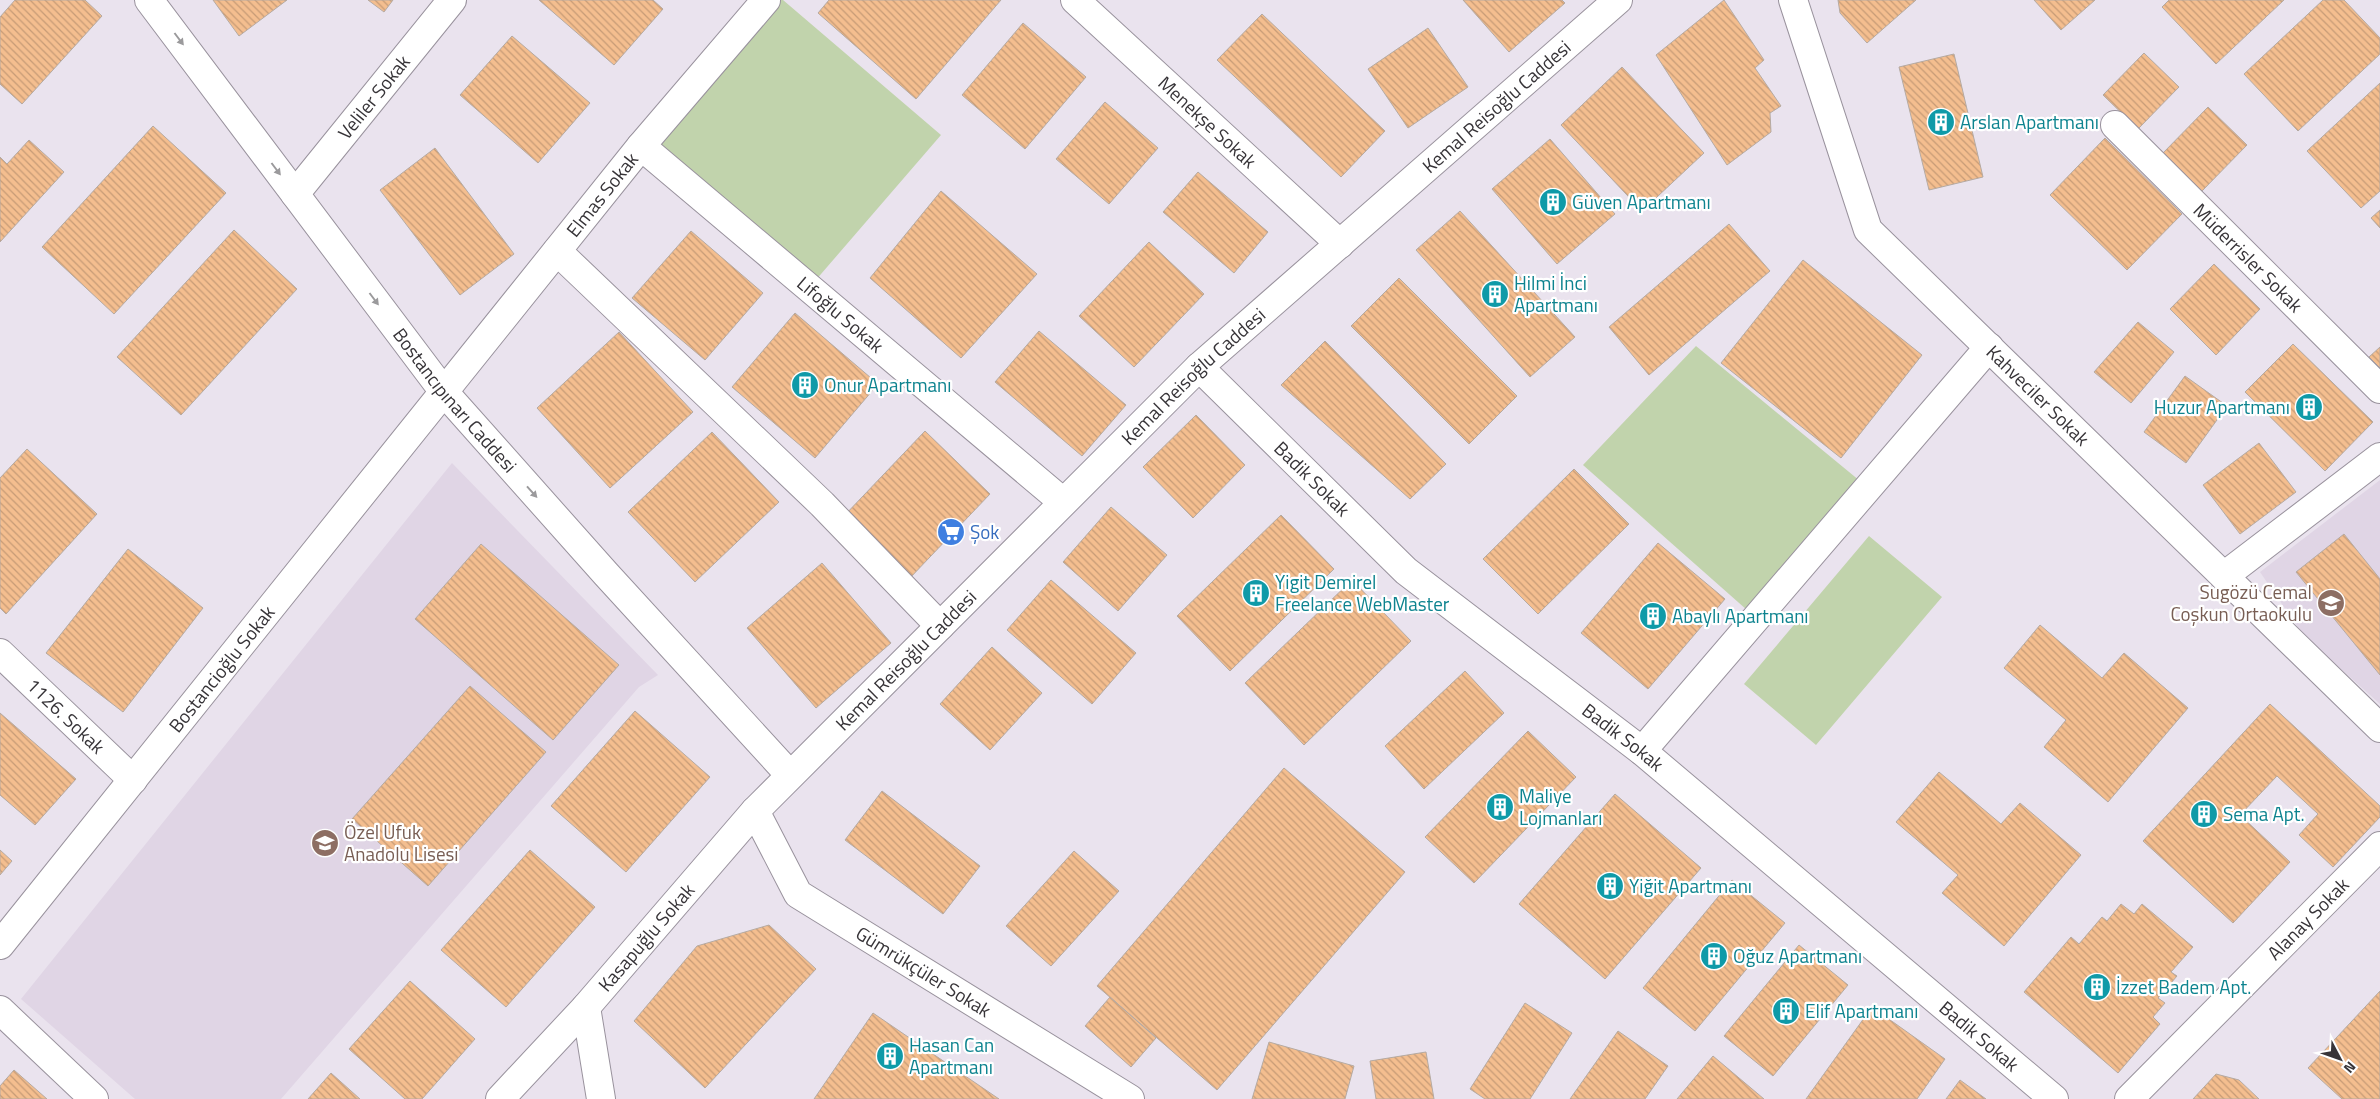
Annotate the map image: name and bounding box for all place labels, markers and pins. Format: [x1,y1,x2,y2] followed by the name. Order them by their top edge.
[1926,107,1956,137] building icon: Arslan Apartmanı
[1960,107,2099,136] place label: Arslan Apartmanı
[1538,187,1568,217] building icon: Güven Apartmanı
[1572,187,1711,216] place label: Güven Apartmanı
[1514,268,1598,319] place label: Hilmi İnci Apartmanı
[1480,279,1510,309] building icon: Hilmi İnci Apartmanı
[790,370,820,400] building icon: Onur Apartmanı
[824,370,951,399] place label: Onur Apartmanı
[2154,392,2290,421] place label: Huzur Apartmanı
[2294,392,2324,422] building icon: Huzur Apartmanı
[936,517,966,547] supermarket icon: Şok
[970,517,999,546] place label: Şok
[1275,567,1450,618] place label: Yigit Demirel Freelance WebMaster
[2170,577,2312,628] place label: Sugözü Cemal Coşkun Ortaokulu
[1241,578,1271,608] building icon: Yigit Demirel Freelance WebMaster
[2316,588,2346,618] school or university icon: Sugözü Cemal Coşkun Ortaokulu
[1638,601,1668,631] building icon: Abaylı Apartmanı
[1672,601,1809,630] place label: Abaylı Apartmanı
[1519,781,1602,832] place label: Maliye Lojmanları
[1485,792,1515,822] building icon: Maliye Lojmanları
[2189,799,2219,829] building icon: Sema Apt.
[2223,799,2305,828] place label: Sema Apt.
[344,817,458,868] place label: Özel Ufuk Anadolu Lisesi
[310,828,340,858] school or university icon: Özel Ufuk Anadolu Lisesi
[1595,871,1625,901] building icon: Yiğit Apartmanı
[1629,871,1752,900] place label: Yiğit Apartmanı
[1699,941,1729,971] building icon: Oğuz Apartmanı
[1733,941,1862,970] place label: Oğuz Apartmanı
[2082,972,2112,1002] building icon: İzzet Badem Apt.
[2116,972,2251,1001] place label: İzzet Badem Apt.
[1771,996,1801,1026] building icon: Elif Apartmanı
[1805,996,1918,1025] place label: Elif Apartmanı
[909,1030,994,1081] place label: Hasan Can Apartmanı
[875,1041,905,1071] building icon: Hasan Can Apartmanı

